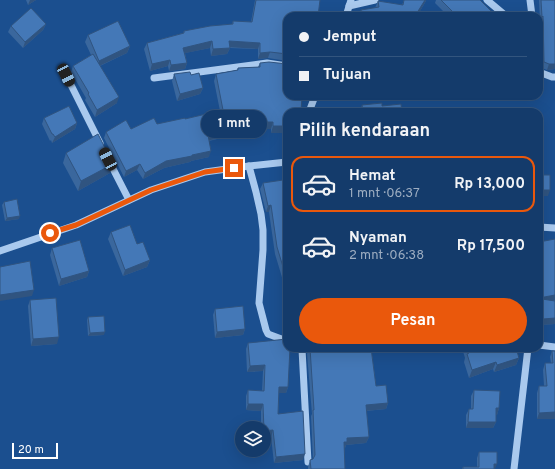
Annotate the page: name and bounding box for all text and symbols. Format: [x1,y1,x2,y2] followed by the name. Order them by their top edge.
[323,28,376,47] text: Jemput
[55,62,77,88] car
[323,66,371,85] text: Tujuan
[201,110,267,138] callout: 1 mnt
[218,116,250,132] text: 1 mnt
[299,120,430,143] text: Pilih kendaraan
[97,146,119,172] car
[225,159,243,177] route end
[301,166,337,202] icon: car
[349,167,395,186] text: Hemat
[454,175,525,194] text: Rp 13,000
[349,186,420,202] text: 1 mnt · 06:37
[41,224,59,242] route start
[301,228,337,264] icon: car
[349,229,407,248] text: Nyaman
[457,237,525,256] text: Rp 17,500
[349,248,424,264] text: 2 mnt · 06:38
[299,298,527,344] button: Pesan
[235,421,271,457] map controls
[235,421,271,457] button: layers
[12,441,58,460] scale bar
[18,443,44,457] text: 20 m

